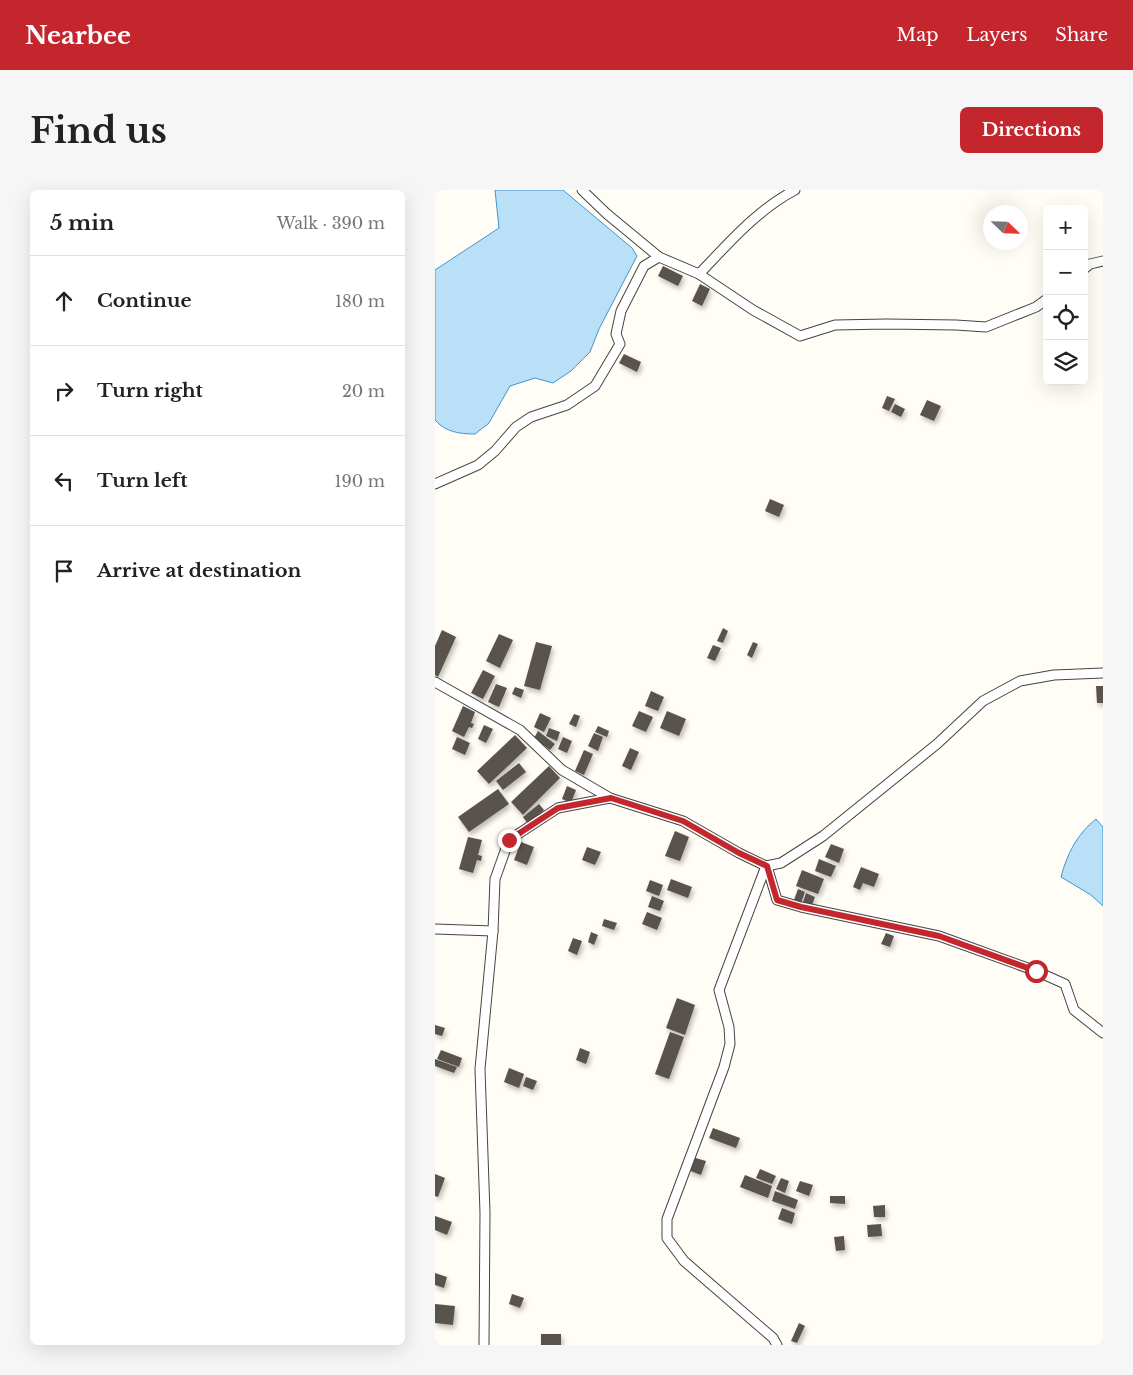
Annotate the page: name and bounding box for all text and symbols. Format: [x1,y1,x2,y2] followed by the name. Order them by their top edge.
[25,21,131,50] text: Nearbee
[897,24,938,46] text: Map
[966,24,1027,46] text: Layers
[1055,24,1108,46] text: Share
[960,107,1103,153] button: Directions
[30,109,167,152] text: Find us
[983,205,1028,250] north arrow
[1043,205,1088,385] map controls
[1043,205,1088,250] button: +
[50,210,114,236] text: 5 min
[277,213,385,233] text: Walk · 390 m
[1043,250,1088,295] button: −
[50,287,78,315] icon: ahead
[97,289,192,312] text: Continue
[335,291,385,311] text: 180 m
[1043,295,1088,340] button: locate
[1043,340,1088,385] button: layers
[50,377,78,405] icon: right
[97,379,203,402] text: Turn right
[342,381,385,401] text: 20 m
[50,467,78,495] icon: left
[97,469,188,492] text: Turn left
[334,471,385,491] text: 190 m
[50,557,78,585] icon: arrive
[97,559,301,582] text: Arrive at destination
[498,829,521,852] route end
[1025,960,1048,983] route start

